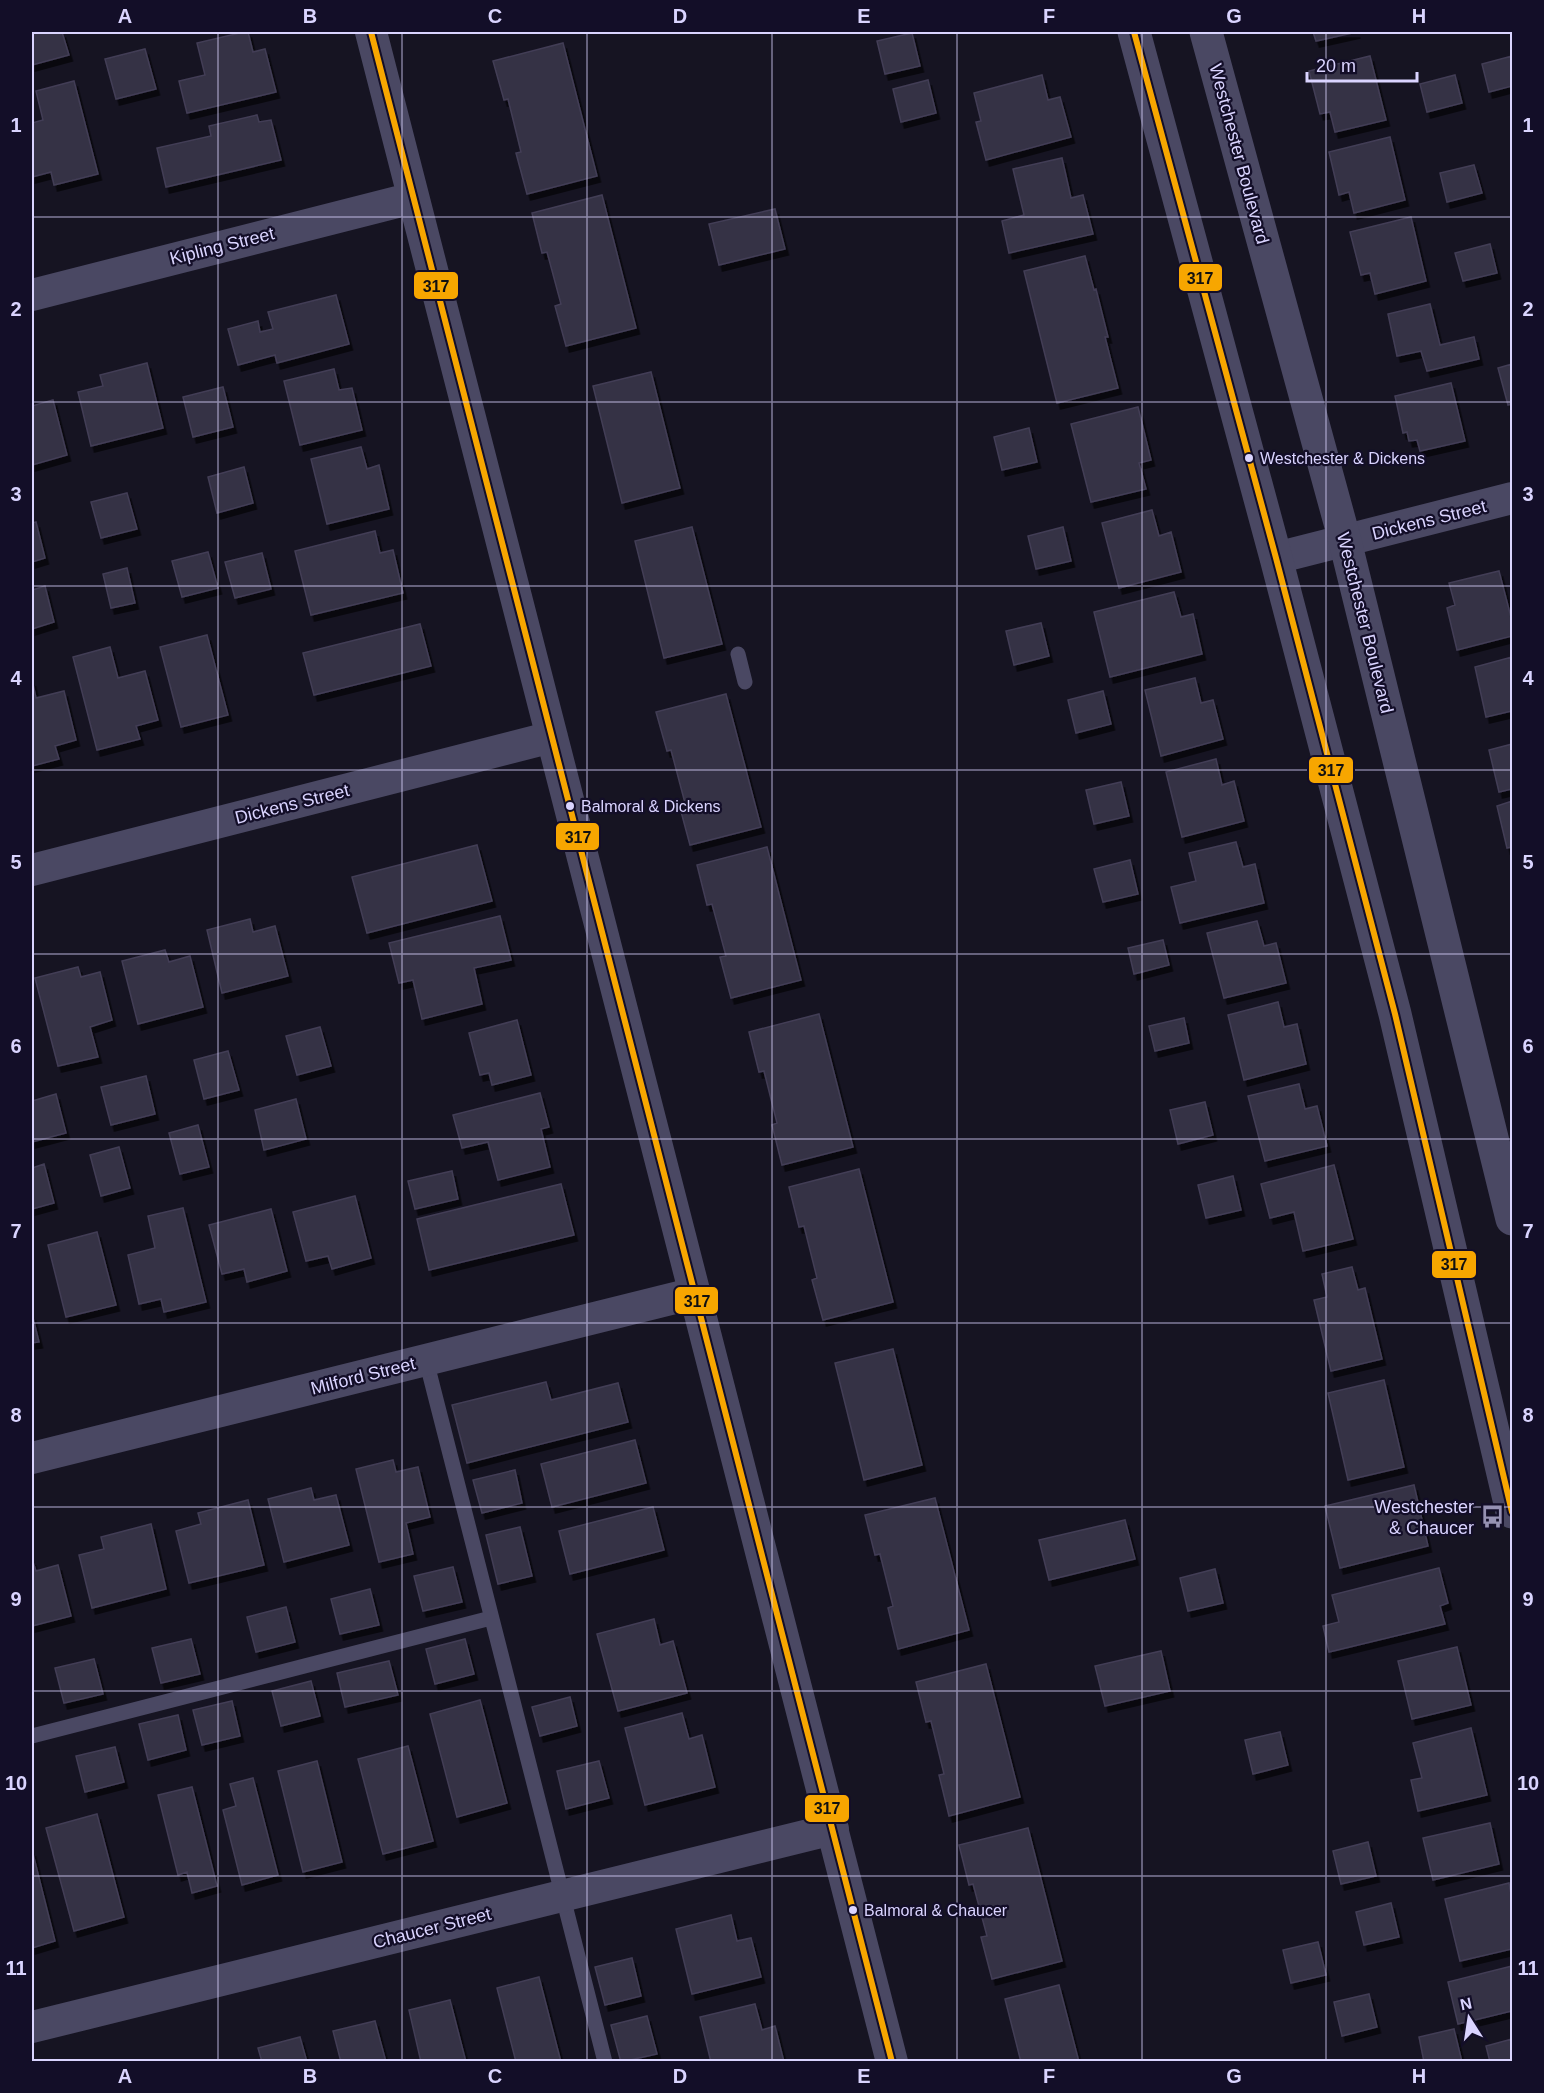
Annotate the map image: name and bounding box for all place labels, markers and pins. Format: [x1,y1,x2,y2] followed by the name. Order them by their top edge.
[1260,450,1425,467] place label: Westchester & Dickens
[1243,452,1255,464] marker: Westchester & Dickens
[581,798,721,815] place label: Balmoral & Dickens
[564,800,576,812] marker: Balmoral & Dickens
[1374,1497,1474,1538] place label: Westchester & Chaucer
[1479,1504,1505,1530] bus stop icon: Westchester & Chaucer
[864,1902,1008,1919] place label: Balmoral & Chaucer
[847,1904,859,1916] marker: Balmoral & Chaucer

